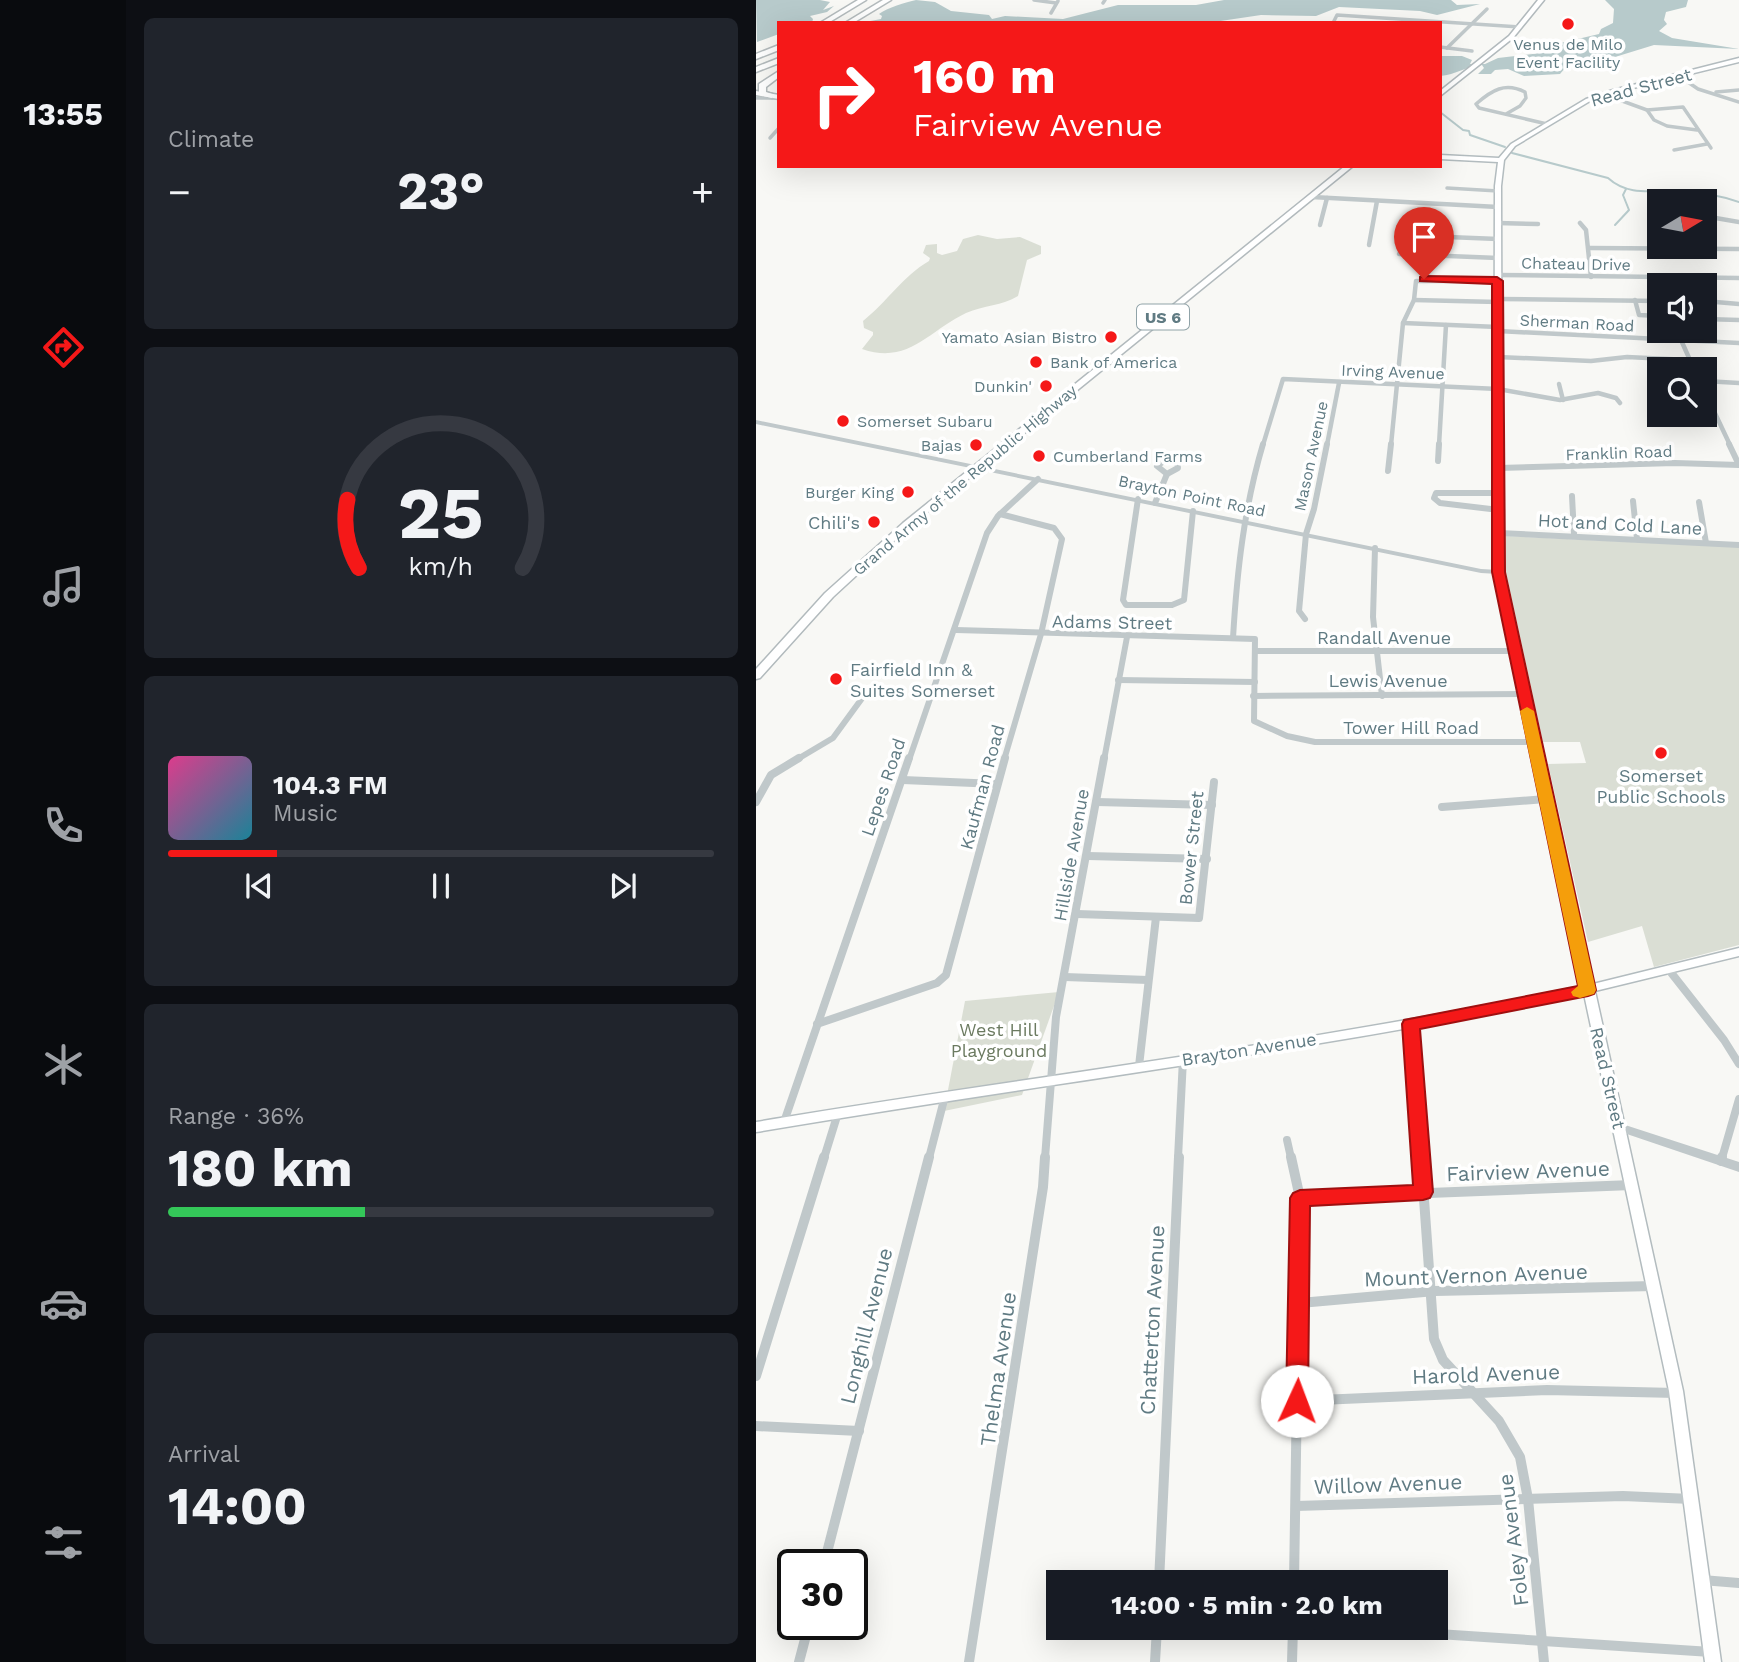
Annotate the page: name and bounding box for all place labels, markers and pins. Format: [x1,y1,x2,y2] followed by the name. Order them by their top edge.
[1560,16,1576,32] marker: Venus de Milo Event Facility
[1513,35,1623,72] place label: Venus de Milo Event Facility
[1394,207,1454,279] pin
[942,328,1097,347] place label: Yamato Asian Bistro
[1103,329,1119,345] marker: Yamato Asian Bistro
[1050,353,1177,372] place label: Bank of America
[1028,354,1044,370] marker: Bank of America
[974,377,1032,396] place label: Dunkin'
[1038,378,1054,394] marker: Dunkin'
[857,412,993,431] place label: Somerset Subaru
[835,413,851,429] marker: Somerset Subaru
[921,436,962,455] place label: Bajas
[968,437,984,453] marker: Bajas
[1053,447,1202,466] place label: Cumberland Farms
[1031,448,1047,464] marker: Cumberland Farms
[805,483,894,502] place label: Burger King
[900,484,916,500] marker: Burger King
[808,512,860,533] place label: Chili's
[866,514,882,530] marker: Chili's
[850,659,995,701] place label: Fairfield Inn & Suites Somerset
[828,671,844,687] marker: Fairfield Inn & Suites Somerset
[1653,745,1669,761] marker: Somerset Public Schools
[1596,765,1726,807] place label: Somerset Public Schools

